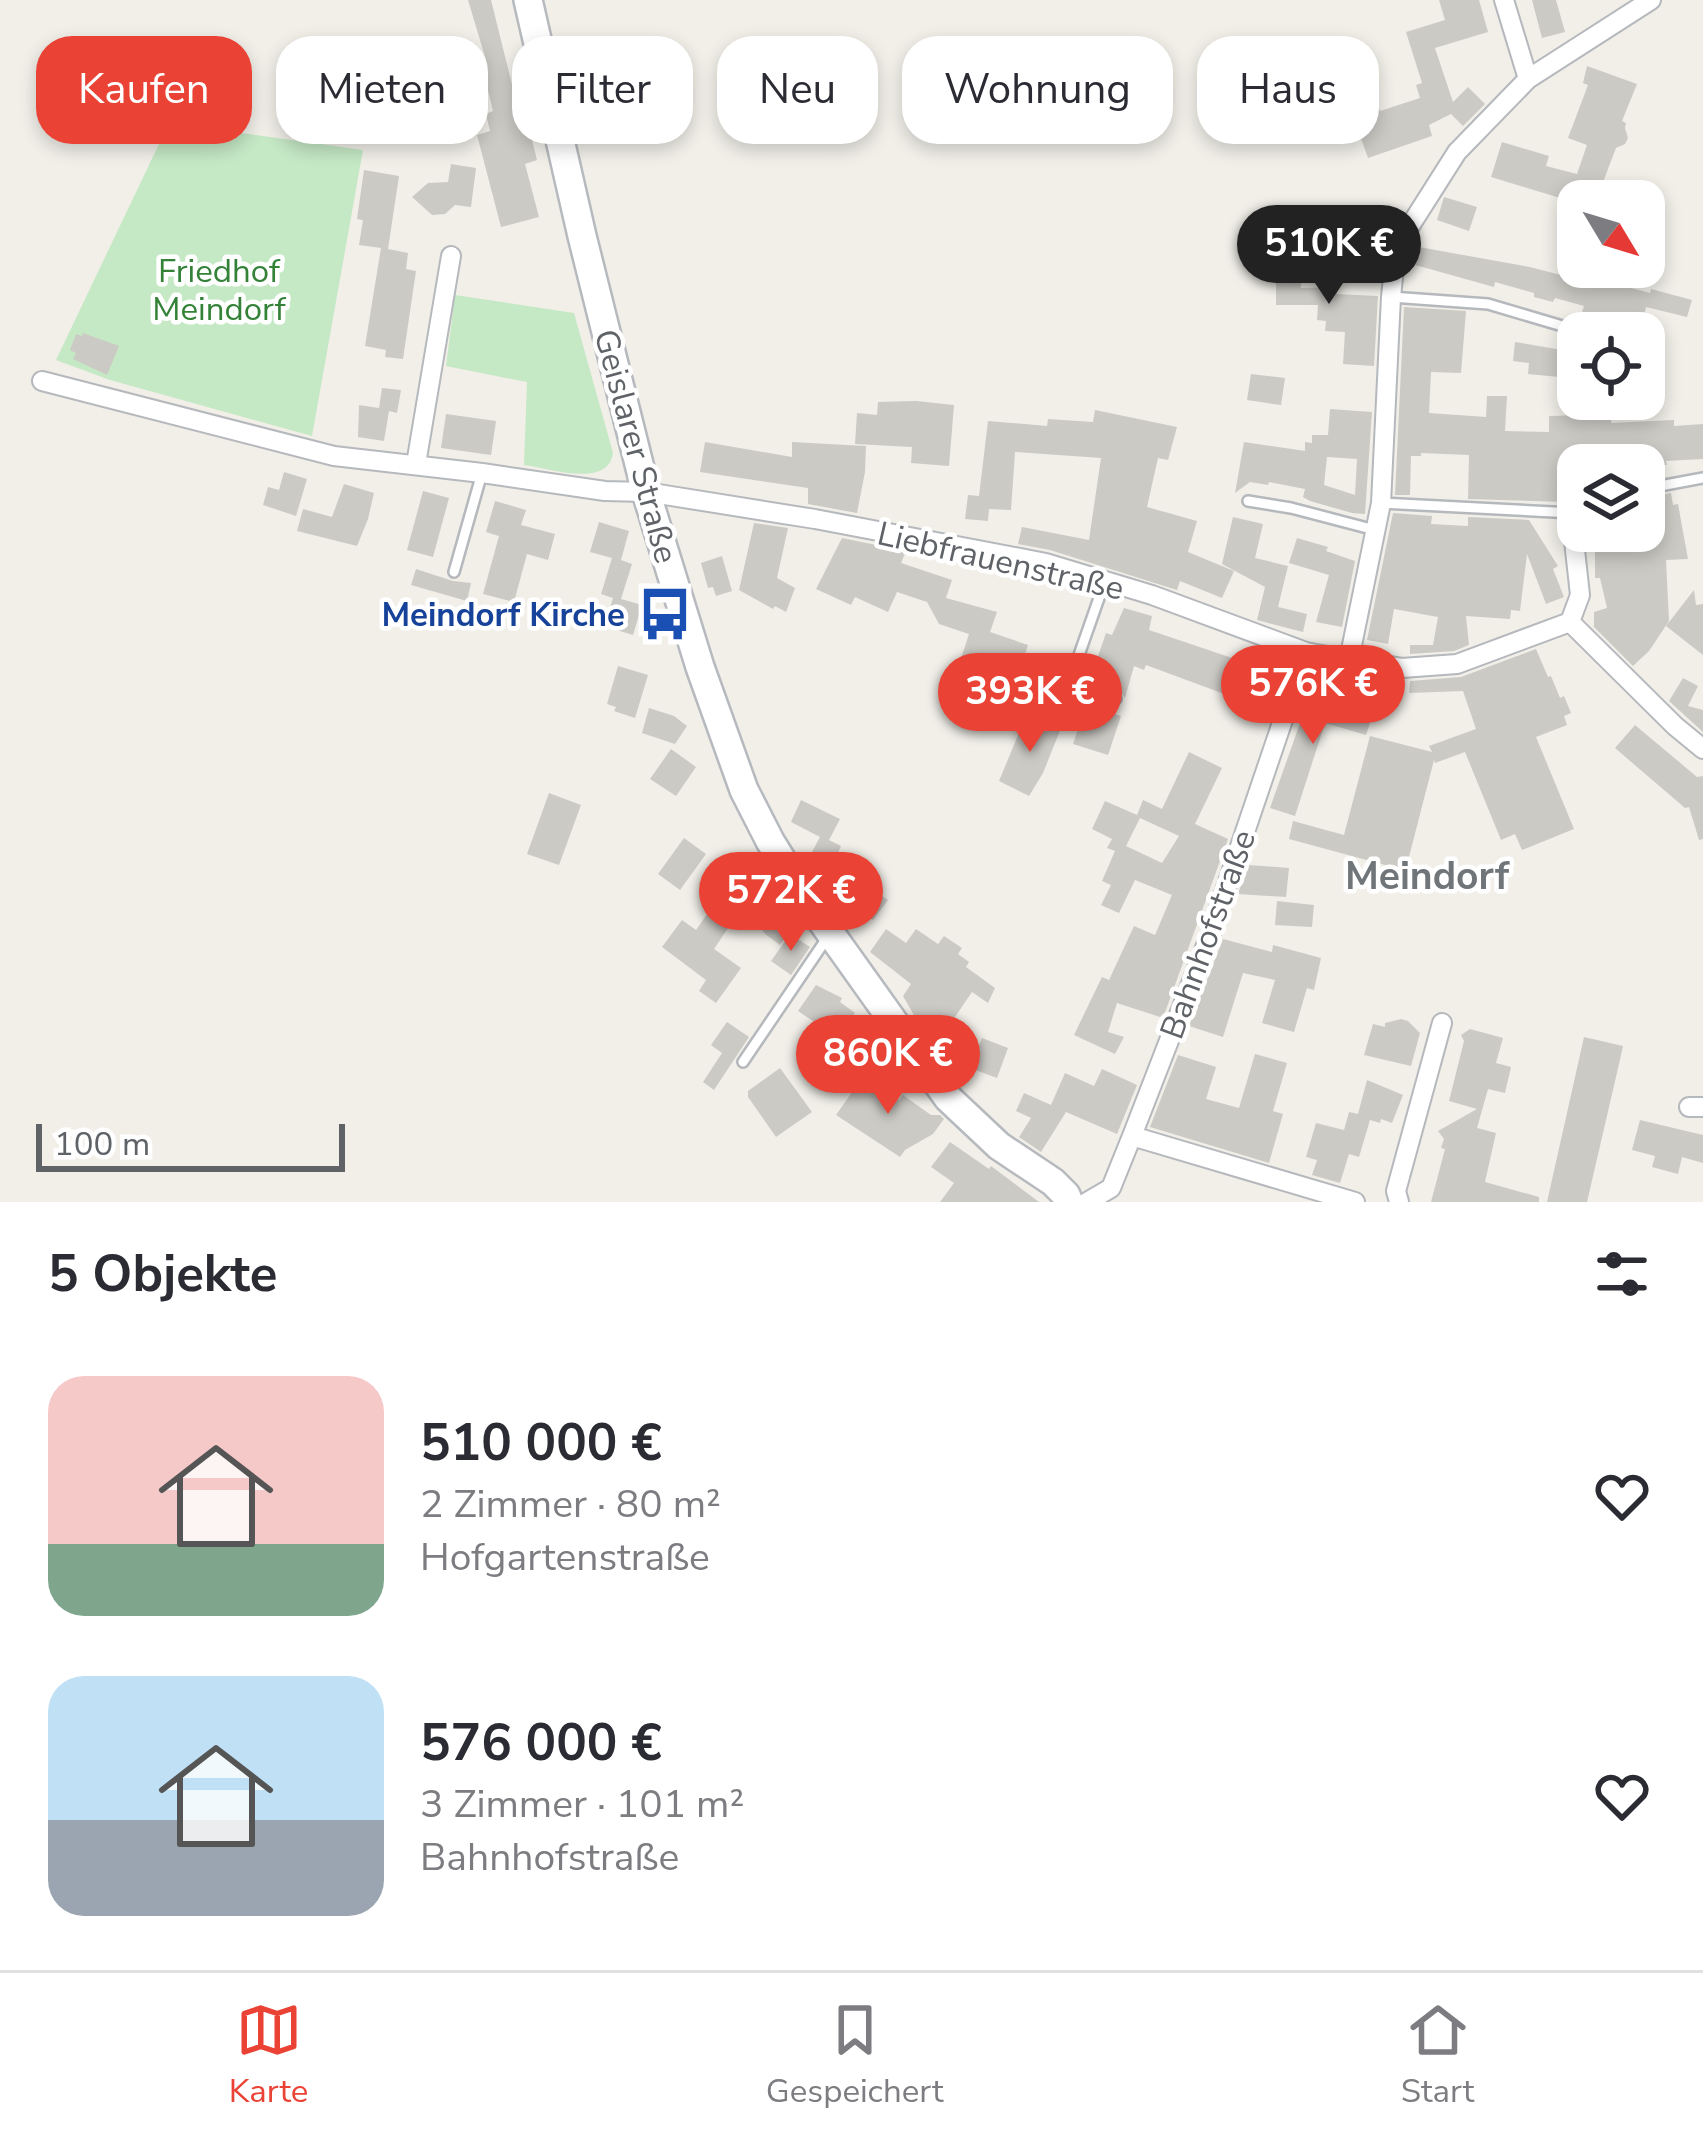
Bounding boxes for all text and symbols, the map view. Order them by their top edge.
chip: Kaufen [36,36,252,144]
chip: Mieten [276,36,488,144]
chip: Filter [512,36,693,144]
chip: Neu [717,36,878,144]
chip: Wohnung [902,36,1173,144]
chip: Haus [1197,36,1379,144]
north arrow [1557,180,1665,288]
map controls [1557,180,1665,552]
pin: 510K € [1231,205,1427,307]
text: 510K € [1264,217,1394,270]
park label: Friedhof Meindorf [152,249,287,332]
button: locate [1557,312,1665,420]
street label: Geislarer Straße [583,324,688,568]
button: layers [1557,444,1665,552]
street label: Liebfrauenstraße [873,511,1128,612]
bus stop icon: Meindorf Kirche [636,585,694,643]
place label: Meindorf Kirche [381,593,625,638]
pin: 576K € [1215,645,1411,747]
pin: 393K € [932,653,1128,755]
text: 576K € [1248,657,1378,710]
text: 393K € [965,665,1095,718]
street label: Bahnhofstraße [1150,824,1267,1045]
district label: Meindorf [1345,850,1510,903]
pin: 572K € [693,852,889,954]
text: 572K € [726,864,856,917]
pin: 860K € [790,1015,986,1117]
text: 860K € [823,1027,953,1080]
scale bar [36,1118,345,1171]
text: 100 m [54,1122,150,1167]
text: 5 Objekte [48,1239,277,1309]
icon: filters [1589,1241,1655,1307]
text: 510 000 € [420,1408,662,1478]
icon: home [144,1424,288,1568]
icon: heart [1589,1463,1655,1529]
text: 2 Zimmer · 80 m² [420,1478,721,1531]
text: Hofgartenstraße [420,1531,710,1584]
text: 576 000 € [420,1708,662,1778]
icon: home [144,1724,288,1868]
icon: heart [1589,1763,1655,1829]
text: 3 Zimmer · 101 m² [420,1778,744,1831]
text: Bahnhofstraße [420,1831,679,1884]
tab: Karte [229,1997,308,2114]
tab: Gespeichert [766,1997,943,2114]
tab: Start [1401,1997,1474,2114]

